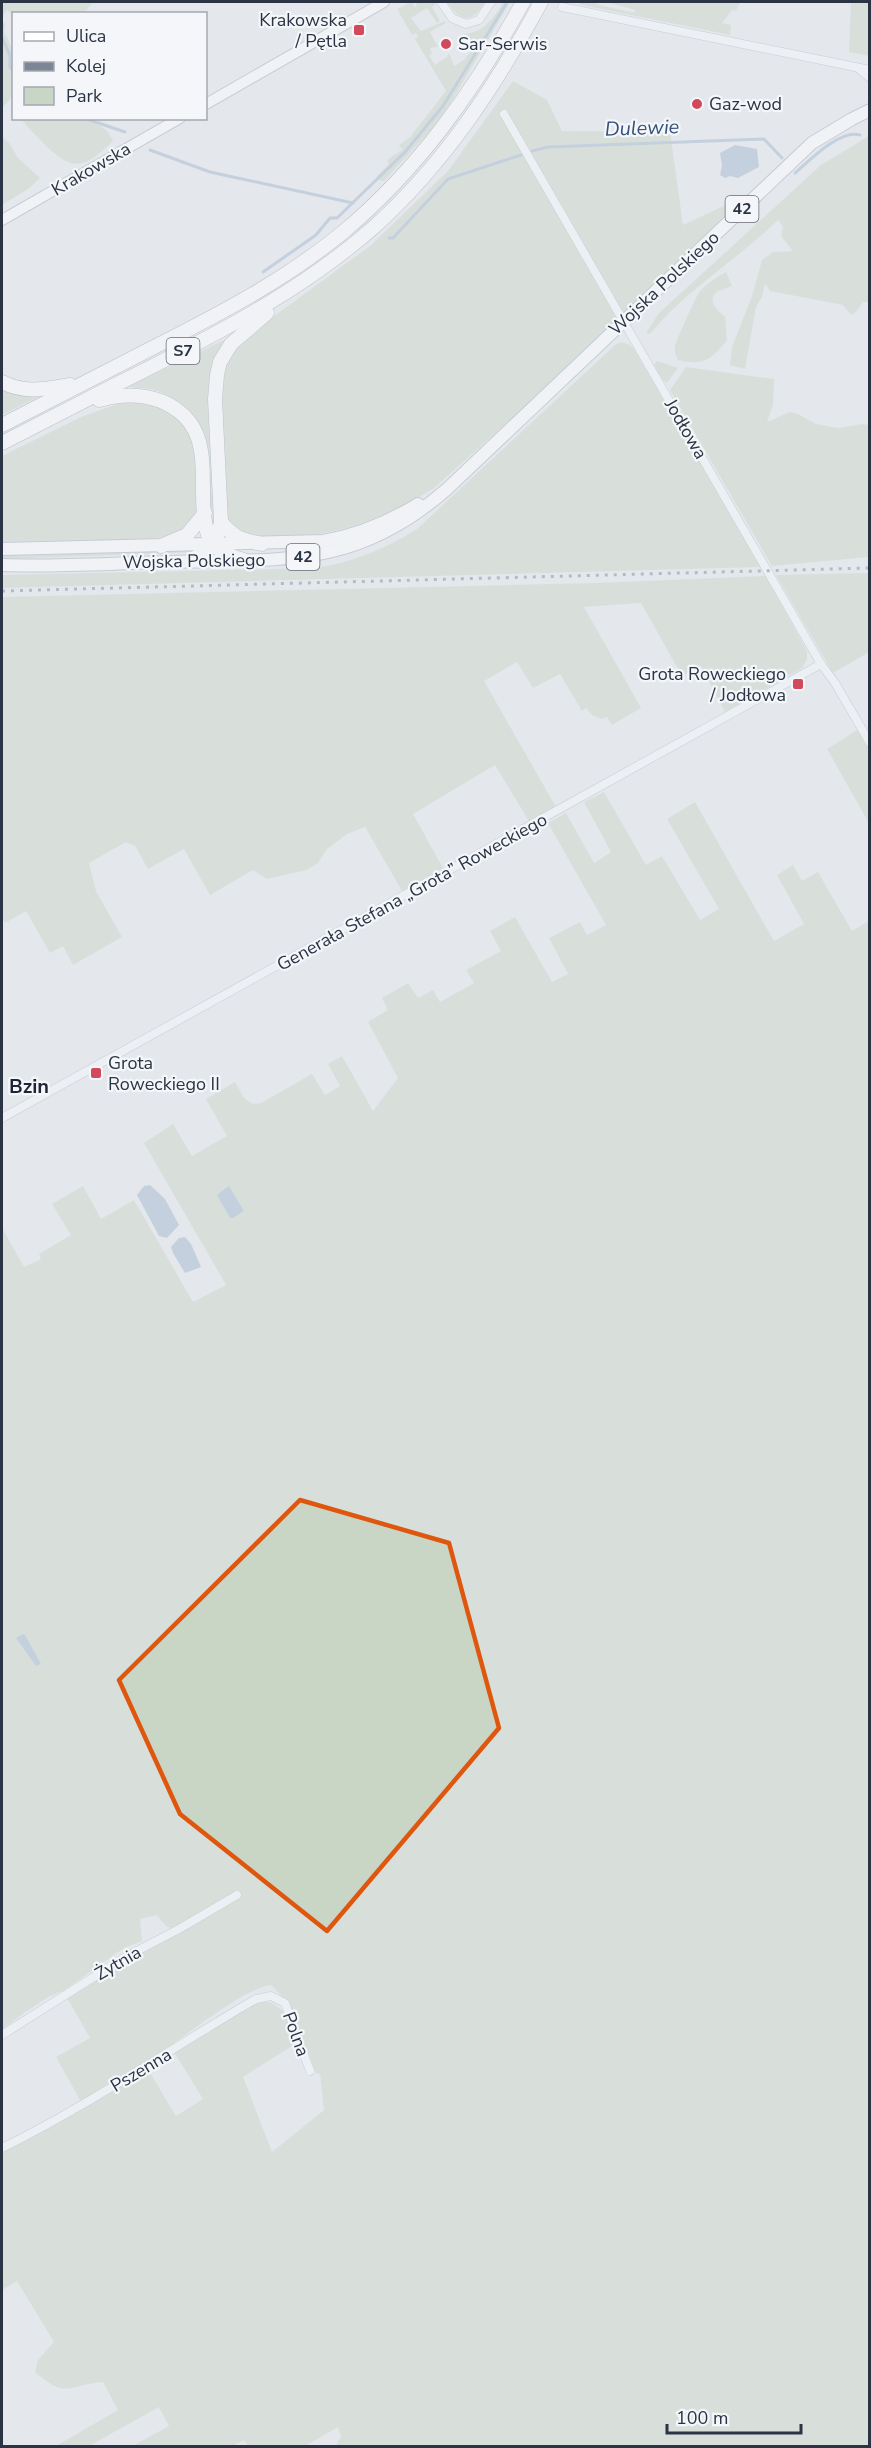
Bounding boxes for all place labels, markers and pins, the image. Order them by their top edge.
place label: Krakowska / Pętla [259,8,347,53]
marker: Krakowska / Pętla [352,23,366,37]
place label: Sar-Serwis [458,32,548,56]
marker: Sar-Serwis [439,37,453,51]
place label: Gaz-wod [709,92,782,116]
marker: Gaz-wod [690,97,704,111]
place label: Grota Roweckiego / Jodłowa [638,662,786,707]
marker: Grota Roweckiego / Jodłowa [791,677,805,691]
place label: Grota Roweckiego II [108,1051,220,1096]
marker: Grota Roweckiego II [89,1066,103,1080]

